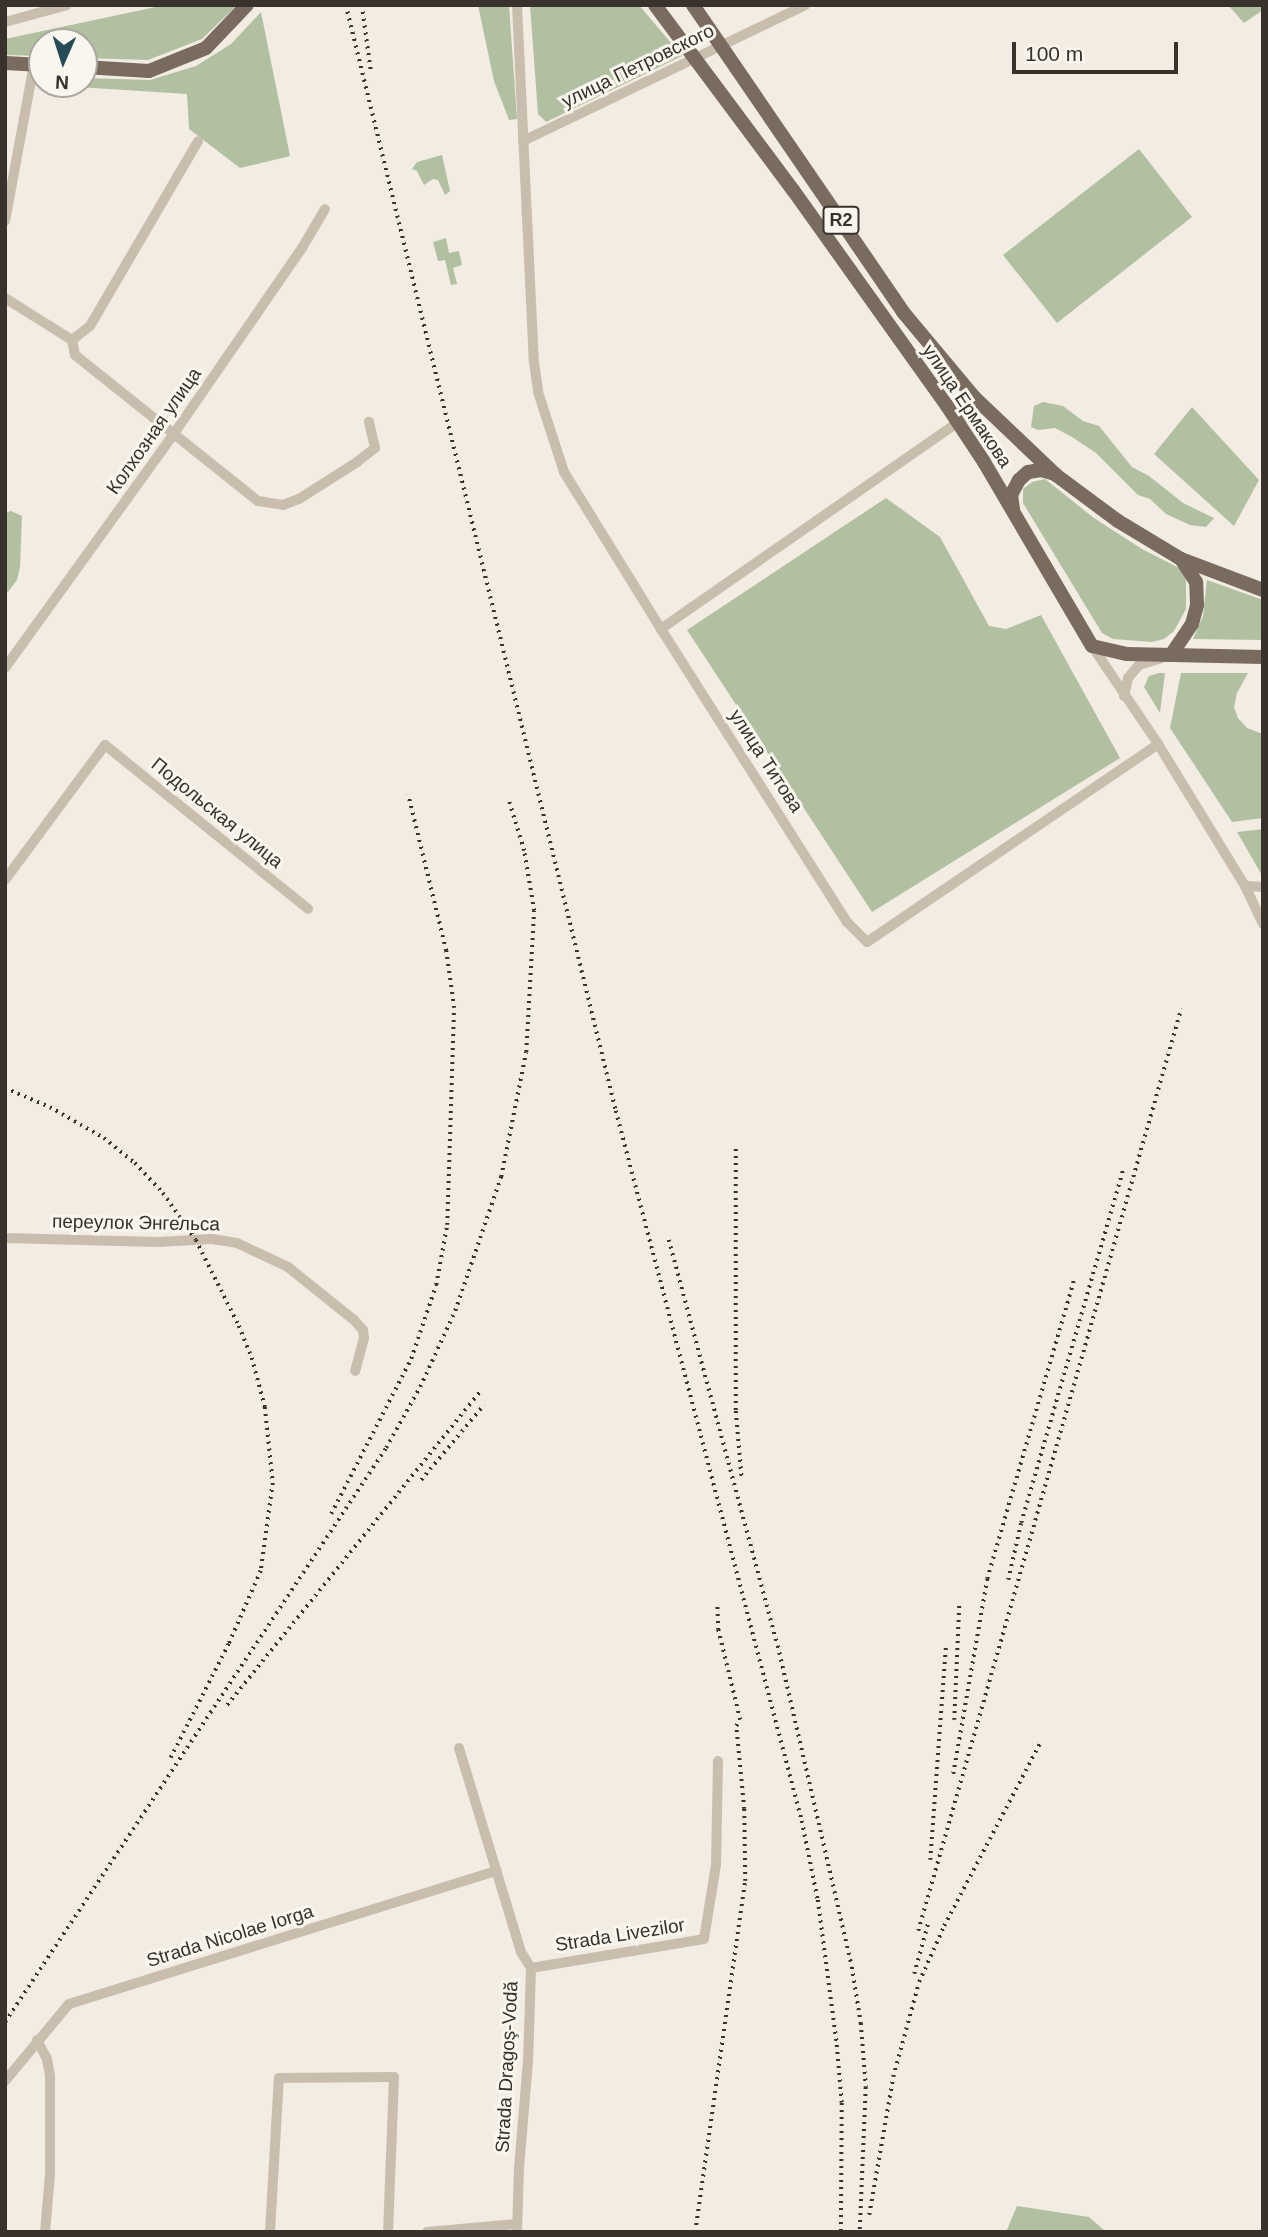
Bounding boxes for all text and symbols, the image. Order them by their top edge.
street label: улица Петровского [558,19,718,113]
north arrow [28,28,98,98]
scale bar [1016,28,1182,72]
text: 100 m [1025,42,1083,65]
text: N [55,72,69,93]
road number: R2 [822,205,860,234]
street label: улица Ермакова [917,340,1017,472]
street label: Колхозная улица [102,363,206,499]
street label: улица Титова [724,705,808,817]
street label: Подольская улица [147,753,287,873]
street label: переулок Энгельса [52,1210,220,1236]
street label: Strada Nicolae Iorga [144,1900,316,1972]
street label: Strada Livezilor [554,1913,686,1957]
street label: Strada Dragoş-Vodă [491,1980,523,2154]

